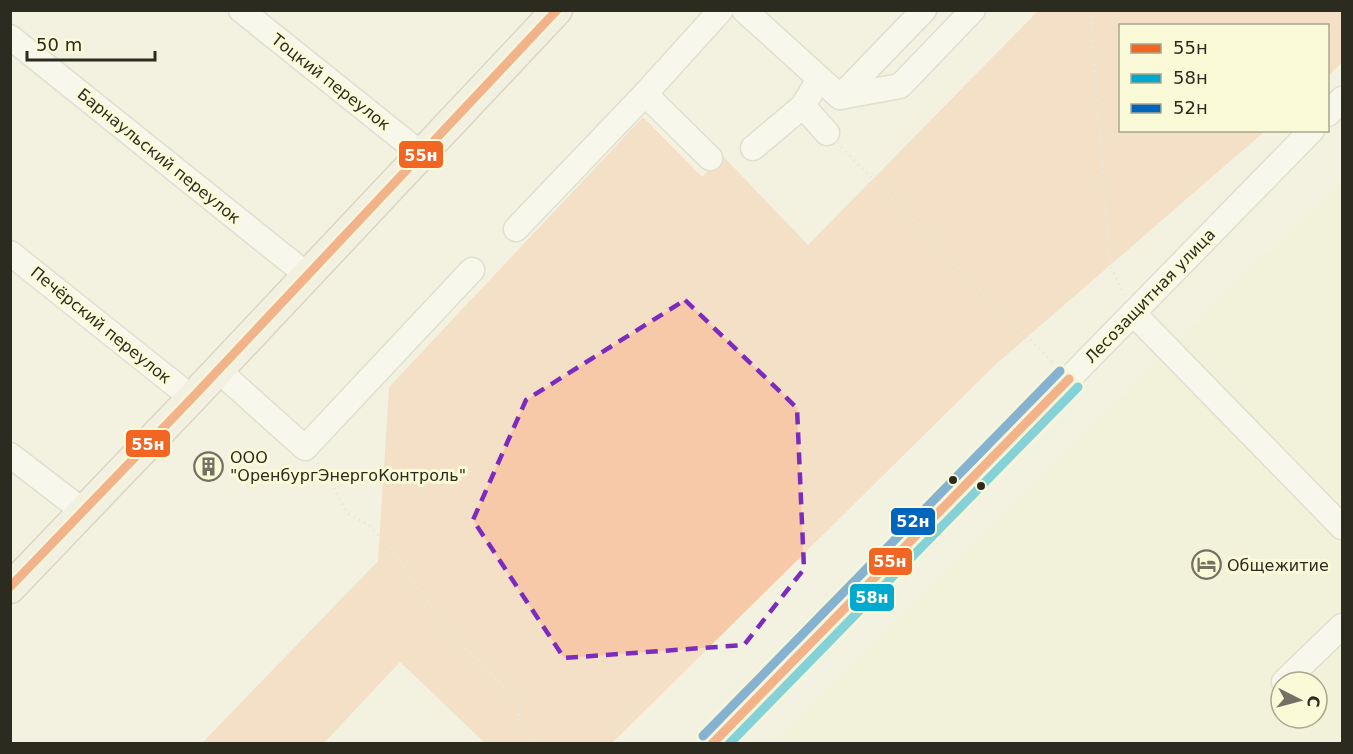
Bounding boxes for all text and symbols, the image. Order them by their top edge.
scale bar [27,24,154,62]
legend [1119,24,1329,132]
street label: Тоцкий переулок [267,29,394,134]
text: 50 m [36,34,82,55]
text: 55н [1173,37,1208,58]
text: 58н [1173,67,1208,88]
street label: Барнаульский переулок [74,84,245,228]
text: 52н [1173,97,1208,118]
line badge: 55н [398,140,444,169]
text: 55н [404,146,438,165]
street label: Лесозащитная улица [1081,225,1219,367]
street label: Печёрский переулок [27,263,175,388]
line badge: 55н [125,429,171,458]
text: 55н [131,435,165,454]
place label: ООО "ОренбургЭнергоКонтроль" [230,448,466,485]
building icon: ООО "ОренбургЭнергоКонтроль" [193,450,225,482]
unlabelled marker [947,474,959,486]
unlabelled marker [975,480,987,492]
line badge: 52н [890,507,936,536]
text: 52н [896,512,930,531]
line badge: 55н [868,547,913,576]
hotel icon: Общежитие [1190,549,1222,581]
text: 55н [873,552,907,571]
place label: Общежитие [1227,556,1329,575]
line badge: 58н [849,583,895,612]
text: 58н [855,588,889,607]
north arrow [1269,670,1329,730]
text: С [1303,695,1323,708]

